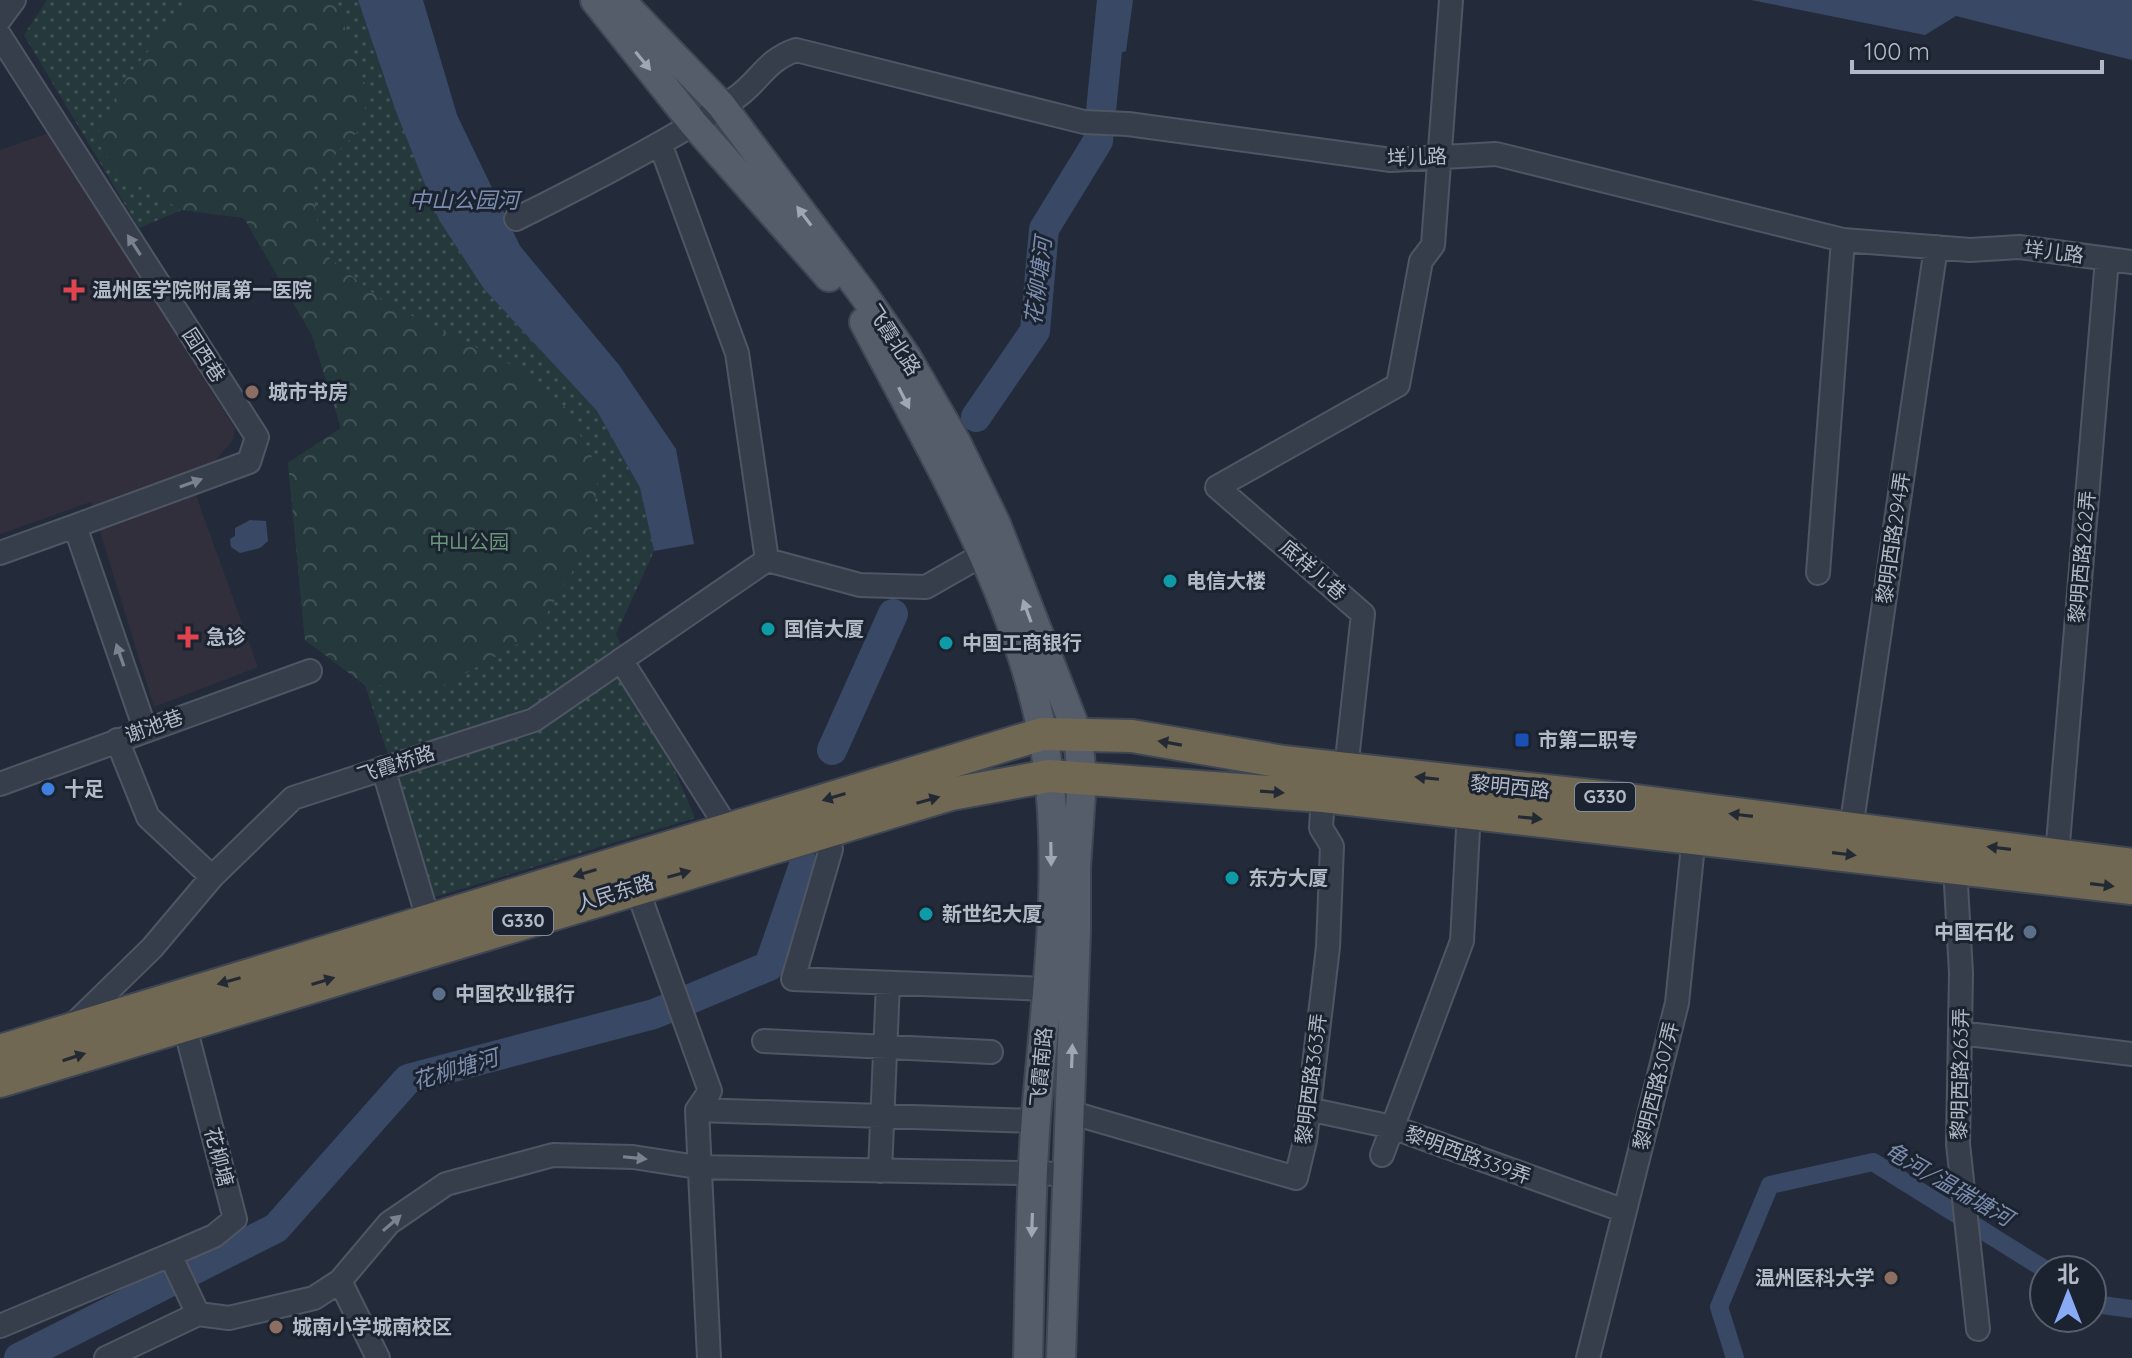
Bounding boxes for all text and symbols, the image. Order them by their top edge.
scale bar [1852,24,2102,74]
text: 100 m [1864,36,1930,66]
one-way arrow [635,51,651,71]
street label: 垟儿路 [1387,143,1447,170]
water label: 中山公园河 [409,186,523,214]
one-way arrow [797,206,813,226]
water label: 花柳塘河 [1019,232,1058,326]
one-way arrow [127,234,141,256]
street label: 垟儿路 [2023,235,2085,268]
place label: 温州医学院附属第一医院 [92,277,312,302]
marker: 温州医学院附属第一医院 [63,279,85,301]
street label: 飞霞北路 [862,299,927,380]
street label: 园西巷 [178,323,231,387]
place label: 城市书房 [268,379,348,404]
marker: 城市书房 [243,383,261,401]
one-way arrow [897,386,910,409]
street label: 黎明西路294弄 [1871,470,1914,605]
one-way arrow [180,477,204,489]
street label: 黎明西路262弄 [2063,490,2100,624]
park label: 中山公园 [429,529,509,554]
street label: 底样儿巷 [1275,534,1352,605]
place label: 电信大楼 [1186,568,1266,593]
marker: 电信大楼 [1161,572,1179,590]
one-way arrow [1020,599,1033,623]
place label: 国信大厦 [784,616,864,641]
marker: 国信大厦 [759,620,777,638]
place label: 急诊 [206,624,246,649]
marker: 急诊 [177,626,199,648]
place label: 中国工商银行 [962,630,1082,655]
marker: 中国工商银行 [937,634,955,652]
one-way arrow [113,643,125,667]
street label: 谢池巷 [121,704,186,748]
place label: 市第二职专 [1538,727,1638,752]
marker: 市第二职专 [1513,731,1531,749]
one-way arrow [1157,736,1182,748]
street label: 飞霞桥路 [354,739,438,788]
street label: 黎明西路 [1469,770,1551,803]
one-way arrow [1414,771,1439,784]
place label: 十足 [64,776,104,801]
marker: 十足 [39,780,57,798]
road number: G330 [1575,783,1635,811]
one-way arrow [1260,786,1285,799]
one-way arrow [821,791,845,804]
one-way arrow [917,793,941,806]
one-way arrow [1728,808,1753,821]
one-way arrow [1518,811,1543,824]
one-way arrow [1986,841,2011,854]
one-way arrow [1045,842,1057,867]
one-way arrow [1832,848,1857,861]
place label: 东方大厦 [1248,865,1328,890]
one-way arrow [573,867,597,880]
one-way arrow [667,867,691,880]
street label: 人民东路 [573,869,657,916]
marker: 东方大厦 [1223,869,1241,887]
one-way arrow [2090,878,2115,891]
place label: 新世纪大厦 [942,901,1042,926]
marker: 新世纪大厦 [917,905,935,923]
road number: G330 [493,907,553,935]
place label: 中国石化 [1934,919,2014,944]
marker: 中国石化 [2021,923,2039,941]
one-way arrow [311,974,335,987]
one-way arrow [217,975,241,988]
place label: 中国农业银行 [455,981,575,1006]
marker: 中国农业银行 [430,985,448,1003]
street label: 黎明西路263弄 [1946,1008,1973,1140]
street label: 黎明西路363弄 [1290,1012,1331,1146]
street label: 黎明西路307弄 [1627,1019,1684,1153]
street label: 飞霞南路 [1025,1026,1056,1108]
water label: 花柳塘河 [409,1042,505,1095]
one-way arrow [1065,1043,1078,1068]
one-way arrow [63,1051,87,1063]
street label: 黎明西路339弄 [1402,1120,1535,1189]
street label: 花柳塘 [200,1125,239,1189]
water label: 龟河/温瑞塘河 [1880,1136,2022,1234]
one-way arrow [623,1151,648,1164]
one-way arrow [1026,1213,1039,1238]
one-way arrow [382,1215,402,1232]
north arrow [2028,1254,2108,1334]
text: 北 [2057,1260,2079,1288]
place label: 温州医科大学 [1755,1265,1875,1290]
marker: 温州医科大学 [1882,1269,1900,1287]
place label: 城南小学城南校区 [292,1314,452,1339]
marker: 城南小学城南校区 [267,1318,285,1336]

